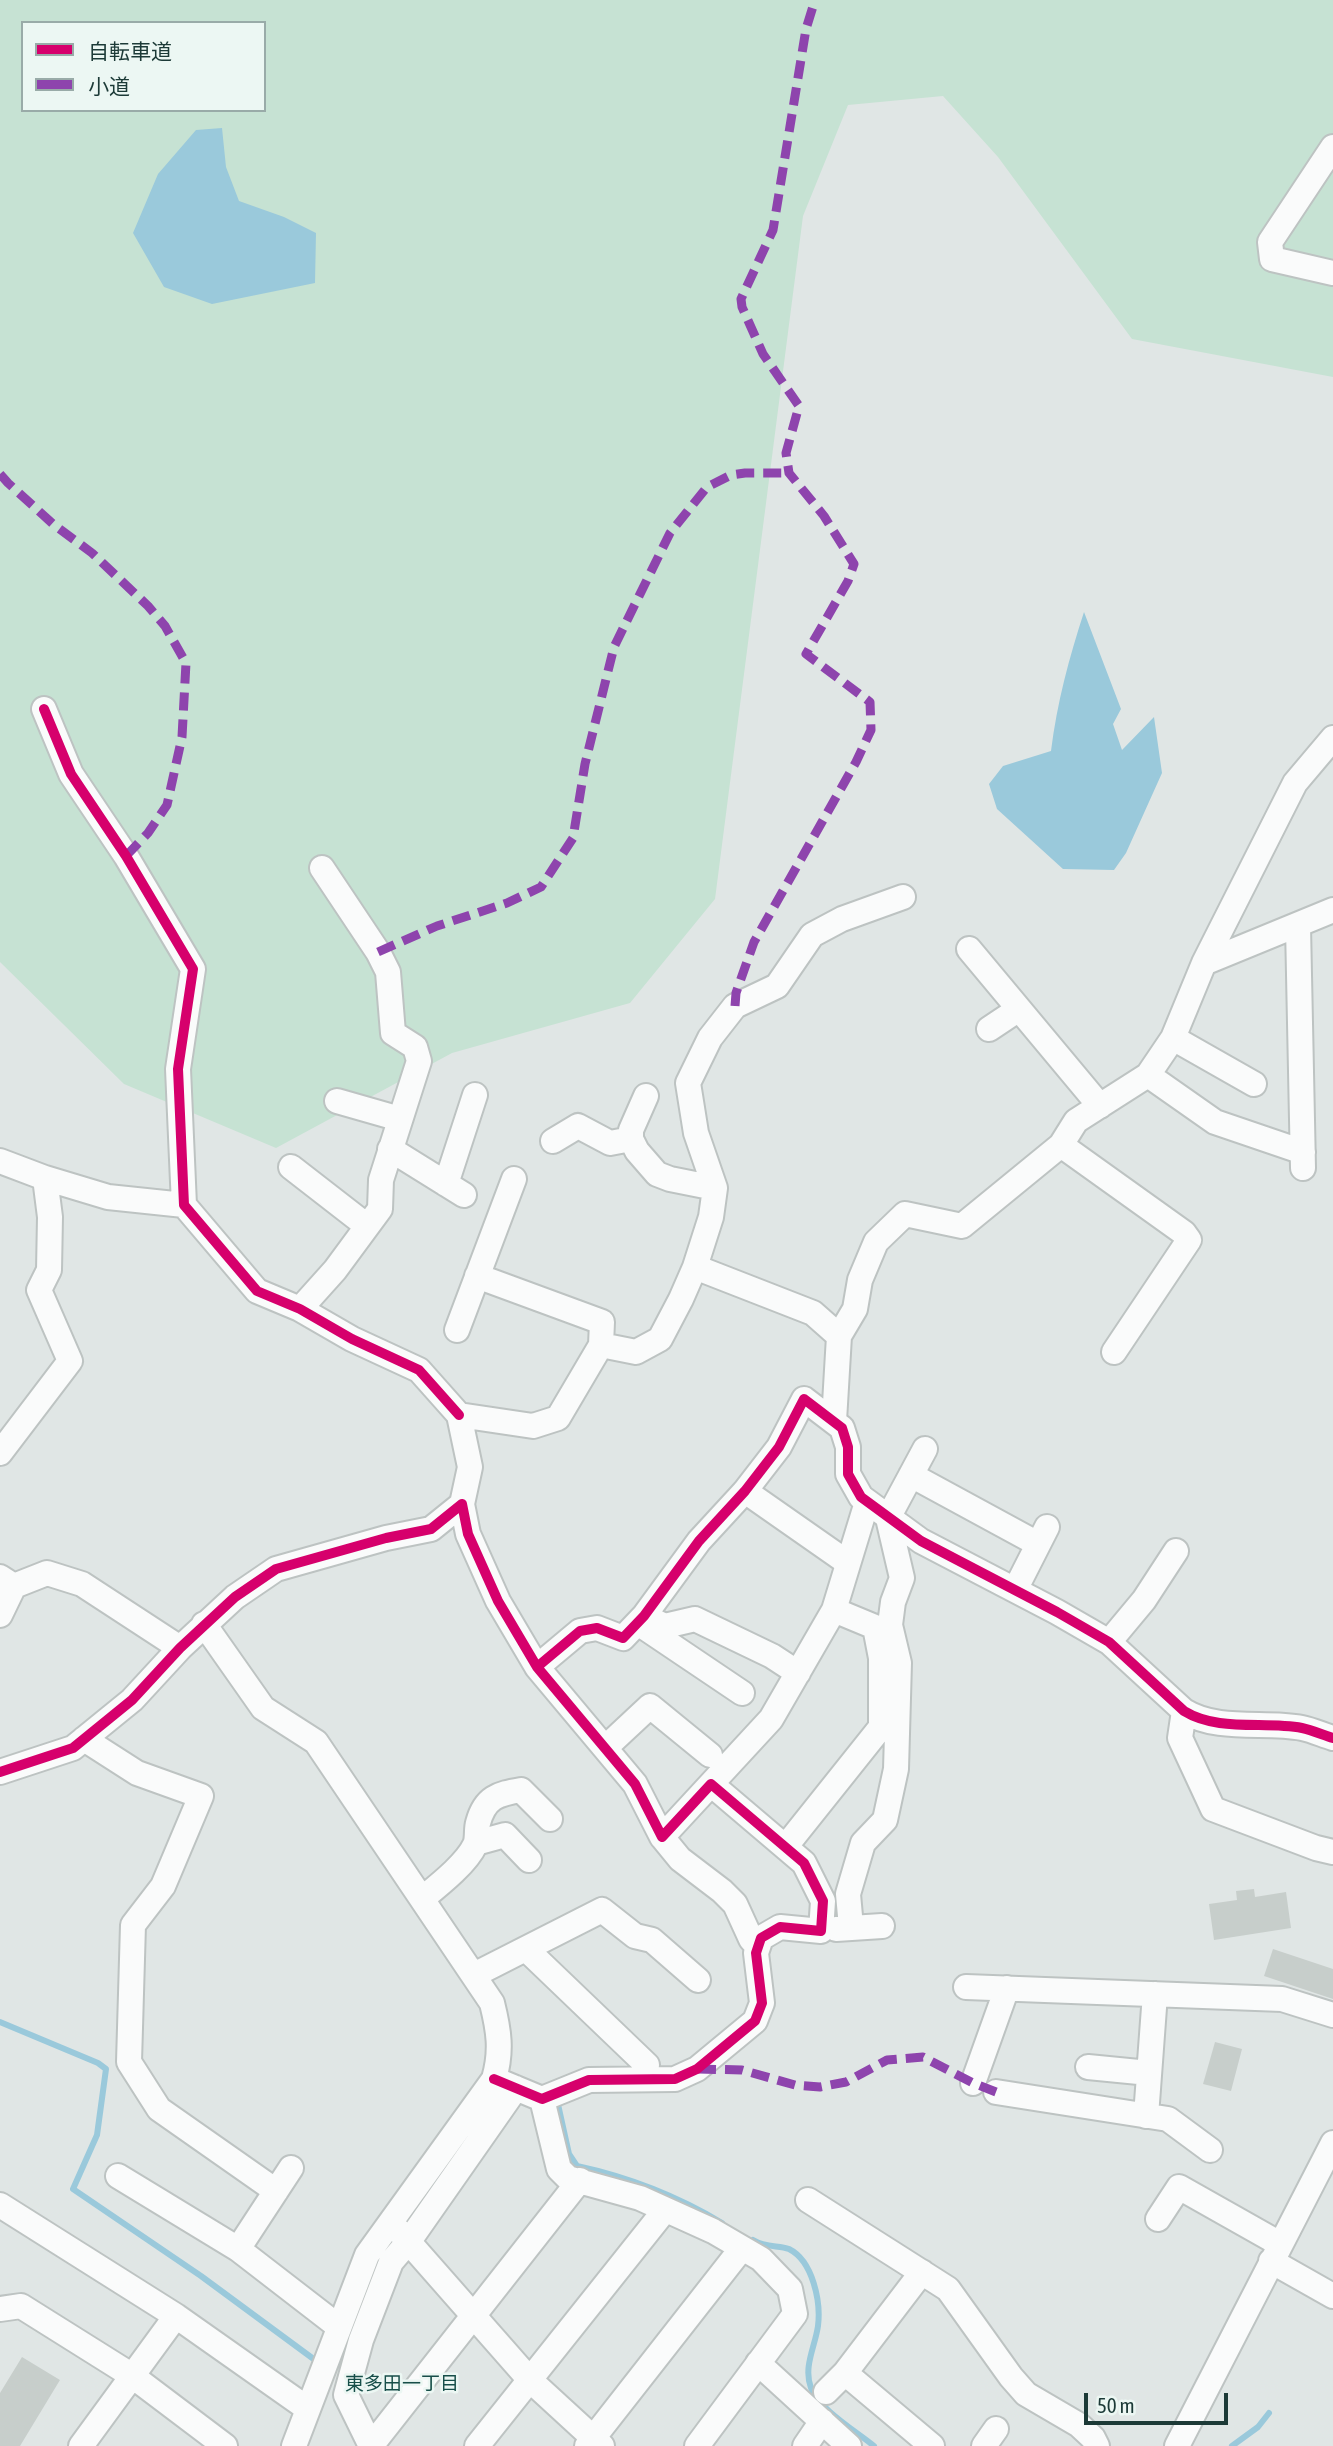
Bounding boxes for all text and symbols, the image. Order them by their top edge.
legend [21,21,266,112]
text: 自転車道 [88,39,172,63]
text: 小道 [88,74,130,98]
district label: 東多田一丁目 [345,2373,459,2395]
scale bar [1088,2380,1232,2424]
text: 50 m [1097,2393,1135,2417]

